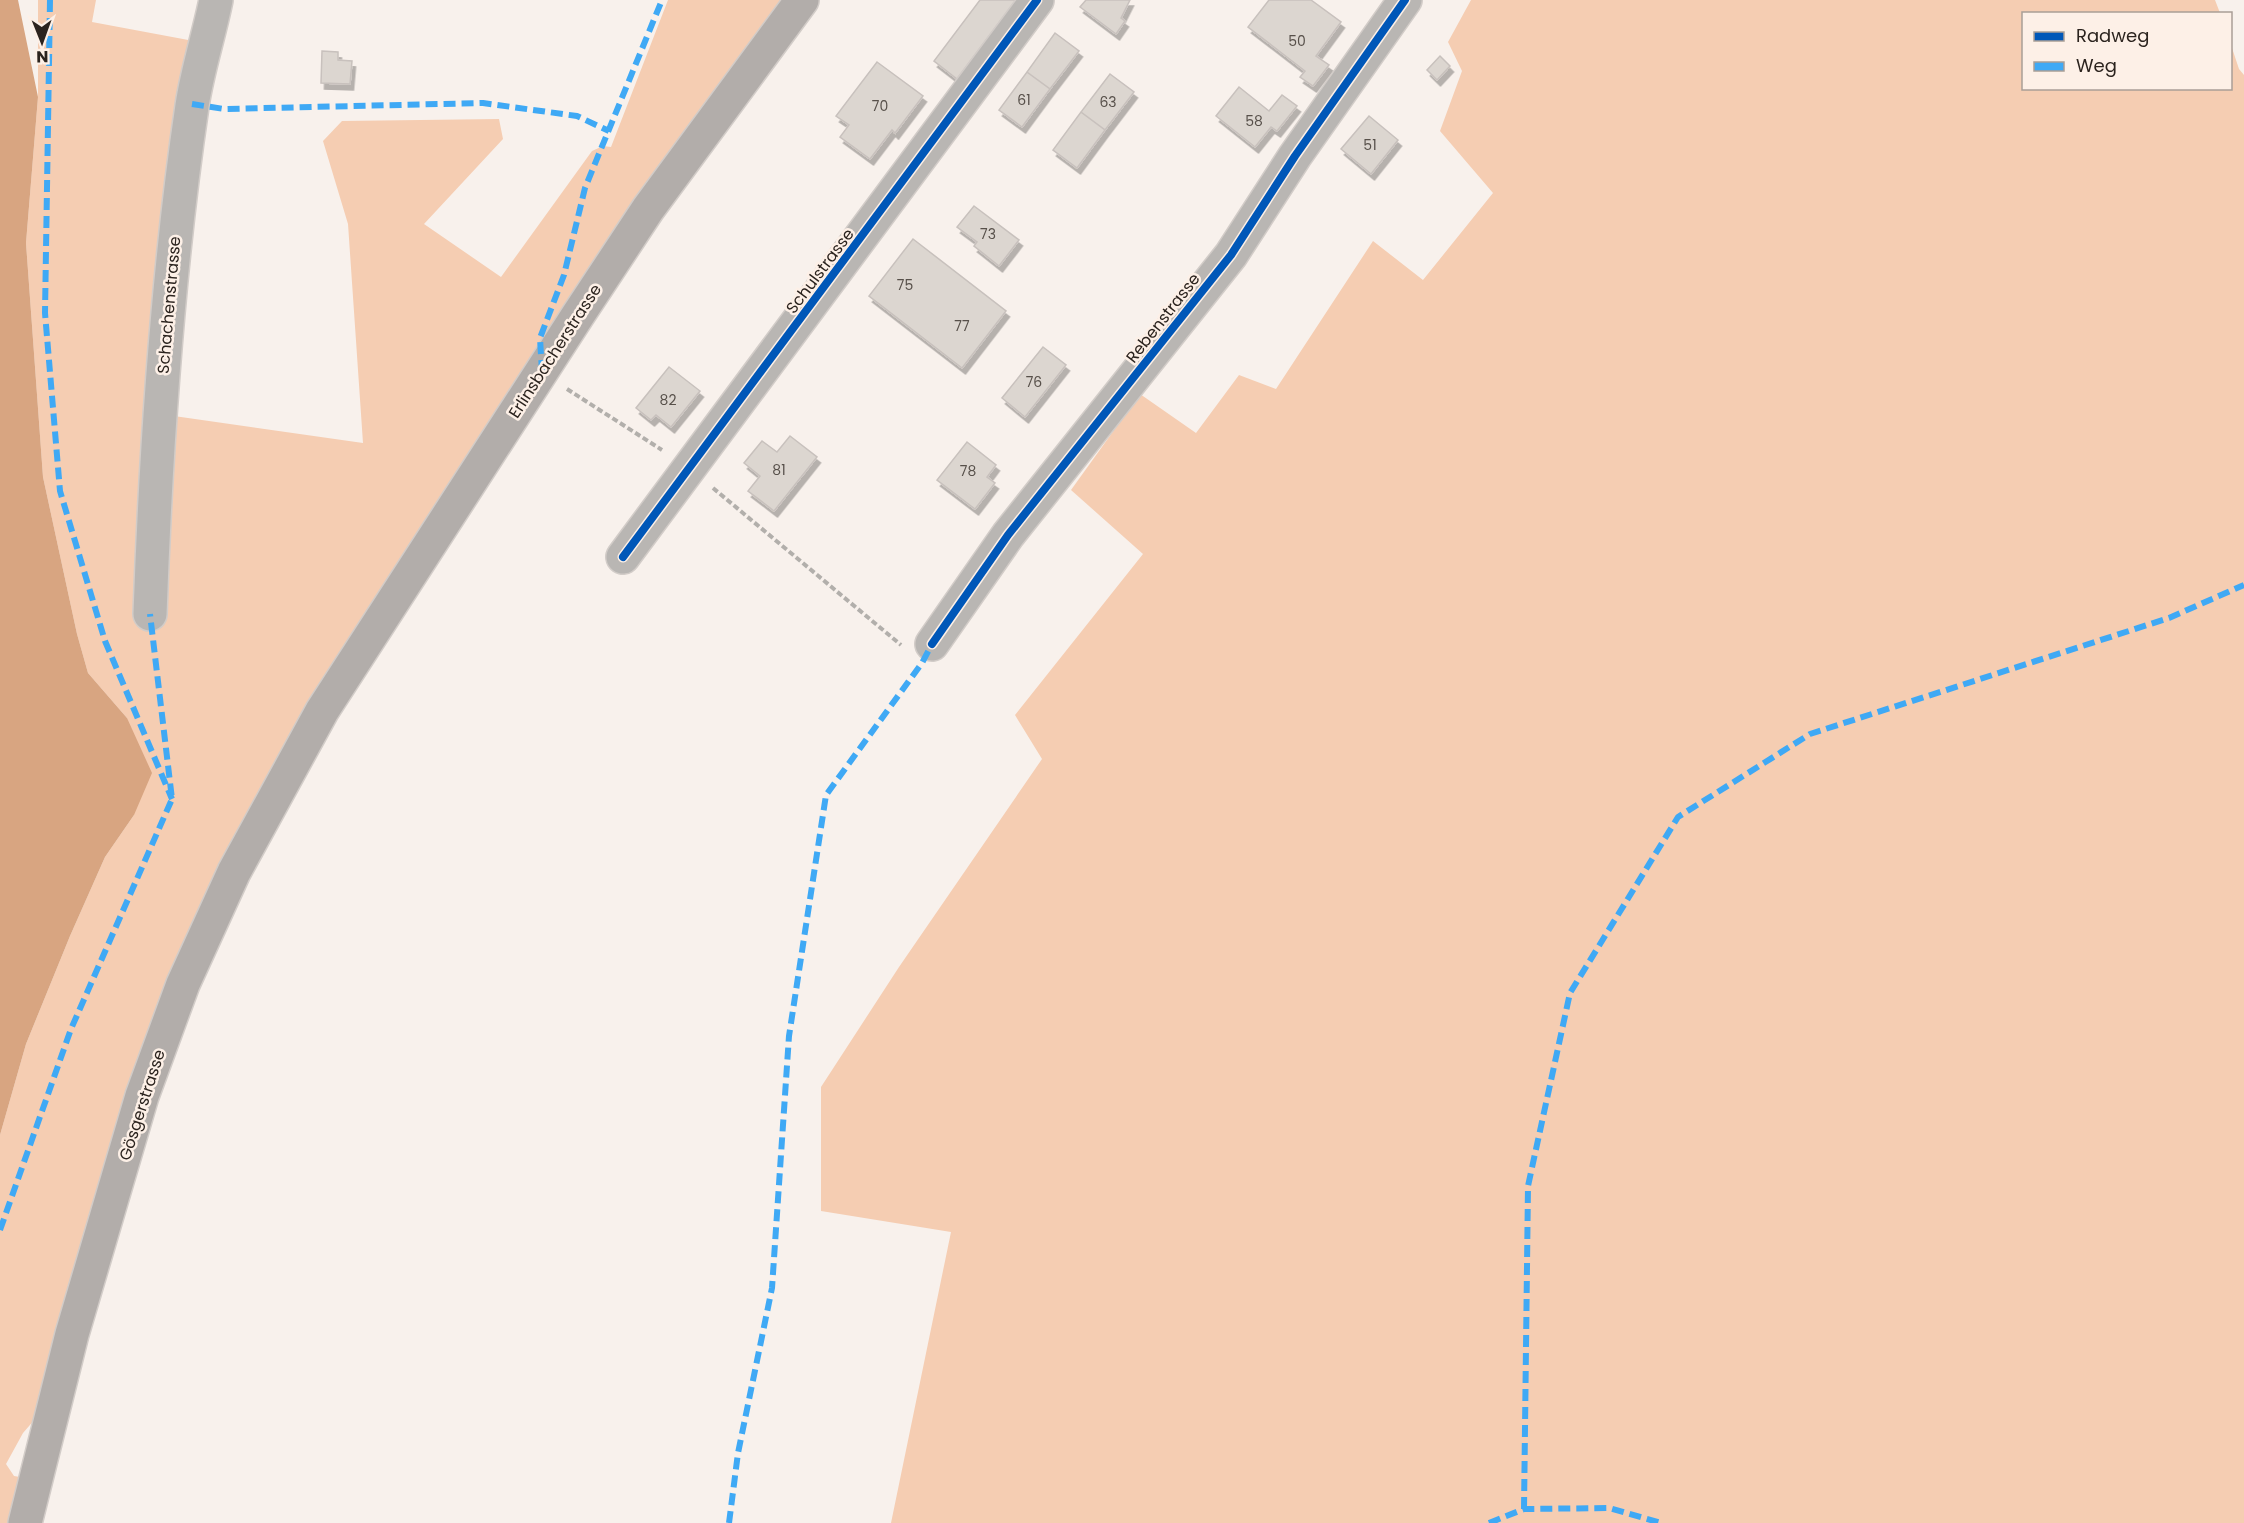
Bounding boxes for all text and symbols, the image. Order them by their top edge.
north arrow [12,12,72,72]
legend [2022,12,2232,90]
text: Radweg [2076,23,2149,48]
house number: 50 [1288,31,1306,51]
text: N [36,45,48,68]
text: Weg [2076,53,2117,78]
house number: 61 [1017,90,1031,110]
house number: 63 [1099,92,1117,112]
house number: 70 [872,96,888,116]
house number: 58 [1245,111,1263,131]
house number: 51 [1363,135,1377,155]
street label: Schulstrasse [780,224,860,318]
house number: 73 [980,224,996,244]
street label: Schachenstrasse [152,235,186,375]
street label: Rebenstrasse [1121,268,1205,368]
house number: 75 [897,275,913,295]
street label: Erlinsbacherstrasse [503,279,607,423]
house number: 77 [954,316,970,336]
house number: 76 [1026,372,1042,392]
house number: 82 [660,390,676,410]
house number: 81 [772,460,786,480]
house number: 78 [960,461,976,481]
street label: Gösgerstrasse [113,1047,171,1163]

